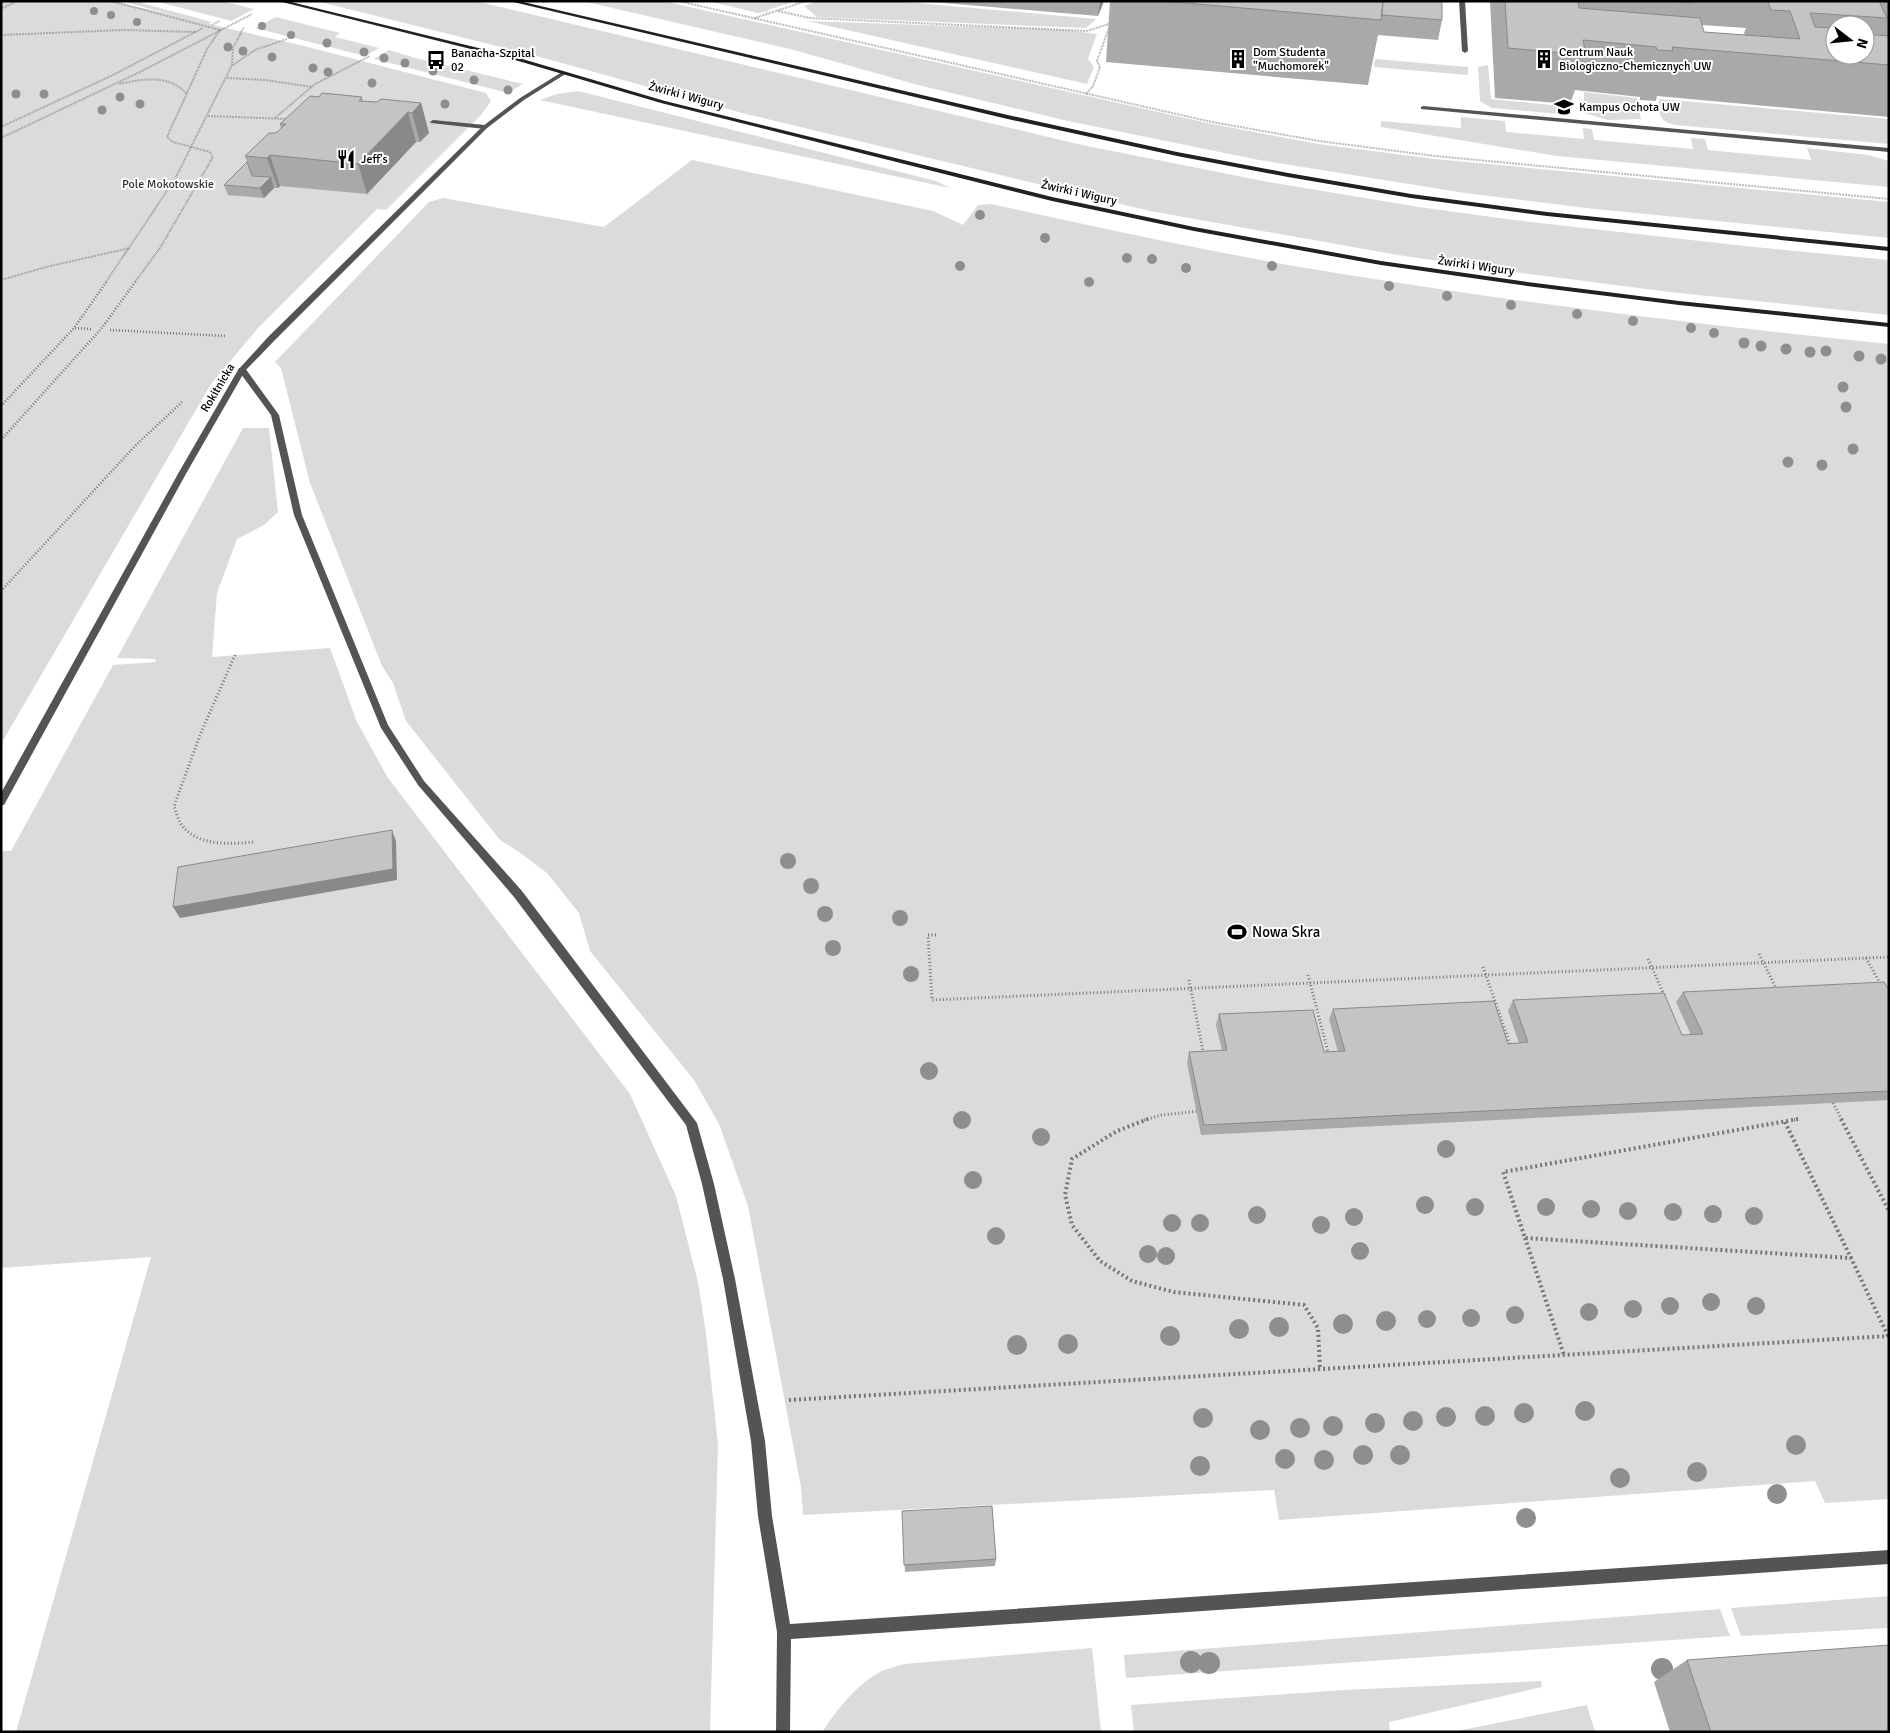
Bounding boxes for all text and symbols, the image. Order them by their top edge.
north arrow [1825,15,1875,65]
text: N [1853,36,1872,50]
place label: Dom Studenta "Muchomorek" [1253,45,1329,74]
place label: Centrum Nauk Biologiczno-Chemicznych UW [1559,45,1711,74]
place label: Banacha-Szpital 02 [451,46,535,75]
building icon: Dom Studenta "Muchomorek" [1227,48,1249,70]
building icon: Centrum Nauk Biologiczno-Chemicznych UW [1533,48,1555,70]
bus stop icon: Banacha-Szpital 02 [425,49,447,71]
street label: Żwirki i Wigury [647,79,726,113]
school or university icon: Kampus Ochota UW [1553,96,1575,118]
place label: Kampus Ochota UW [1579,100,1680,115]
restaurant icon: Jeff's [335,148,357,170]
place label: Jeff's [361,152,388,167]
park label: Pole Mokotowskie [122,177,214,192]
street label: Żwirki i Wigury [1040,177,1119,209]
street label: Żwirki i Wigury [1437,253,1516,279]
street label: Rokitnicka [198,361,238,415]
sports icon: Nowa Skra [1226,921,1248,943]
place label: Nowa Skra [1252,923,1320,941]

